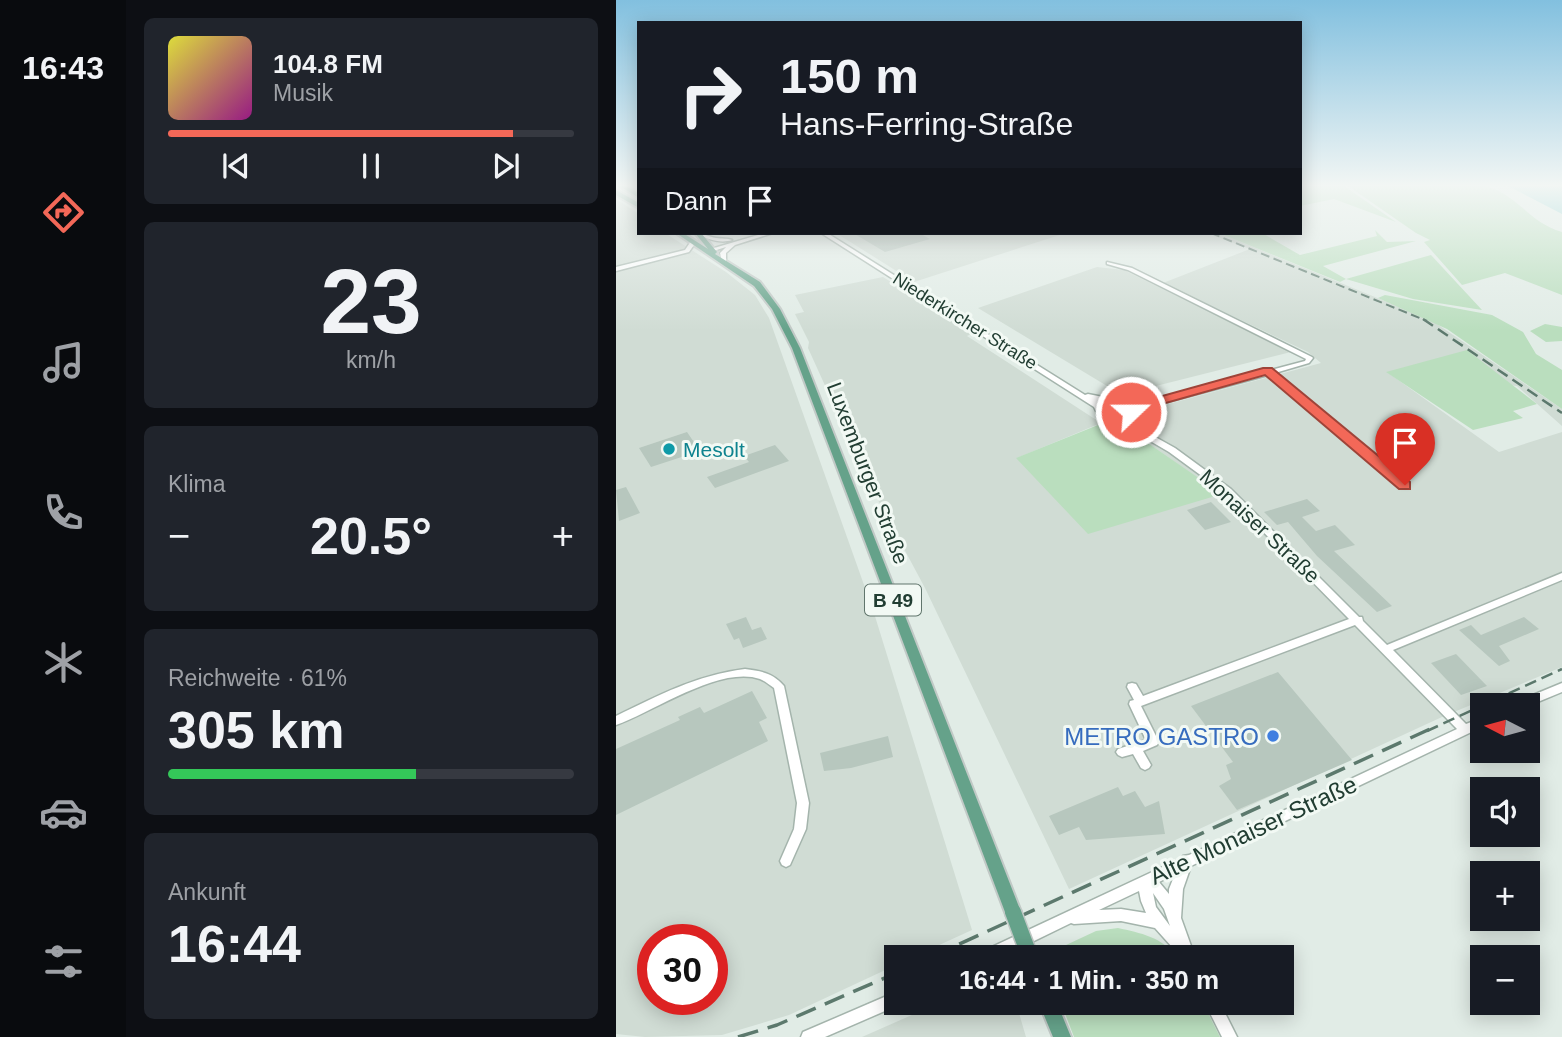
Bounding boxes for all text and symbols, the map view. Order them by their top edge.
text: 104.8 FM [273,49,383,79]
icon: right [665,49,756,140]
text: 150 m [780,49,919,103]
text: 16:43 [22,50,104,86]
text: Musik [273,80,333,106]
text: Hans-Ferring-Straße [780,106,1073,142]
icon: previous [217,147,255,185]
icon: pause [352,147,390,185]
icon: next [487,147,525,185]
icon: arrive [741,182,779,220]
text: Dann [665,186,727,216]
icon: directions [39,188,88,237]
text: 23 [320,251,422,352]
street label: Niederkircher Straße [889,269,1041,373]
icon: music [39,338,88,387]
text: km/h [346,347,396,373]
position arrow [1094,375,1168,449]
street label: Luxemburger Straße [823,379,913,567]
pin [1375,413,1435,485]
icon: arrive [1386,424,1424,462]
place label: Mesolt [683,438,745,461]
marker: Mesolt [661,441,677,457]
street label: Monaiser Straße [1195,465,1325,587]
text: Klima [168,471,226,497]
icon: phone [39,488,88,537]
text: 20.5° [310,507,432,565]
text: − [168,515,190,557]
text: + [552,515,574,557]
road number: B 49 [865,584,921,615]
icon: climate [39,638,88,687]
text: Reichweite · 61% [168,665,347,691]
north arrow [1470,693,1540,763]
map controls [1470,693,1540,1015]
text: 305 km [168,701,344,759]
place label: METRO GASTRO [1064,723,1259,750]
marker: METRO GASTRO [1265,728,1281,744]
street label: Alte Monaiser Straße [1145,770,1361,890]
button: sound [1470,777,1540,847]
icon: car [39,788,88,837]
button: + [1470,861,1540,931]
text: Ankunft [168,879,246,905]
text: 16:44 [168,915,301,973]
speed limit sign: 30 [637,924,728,1015]
icon: filters [39,937,88,986]
button: − [1470,945,1540,1015]
text: 16:44 · 1 Min. · 350 m [959,965,1219,995]

